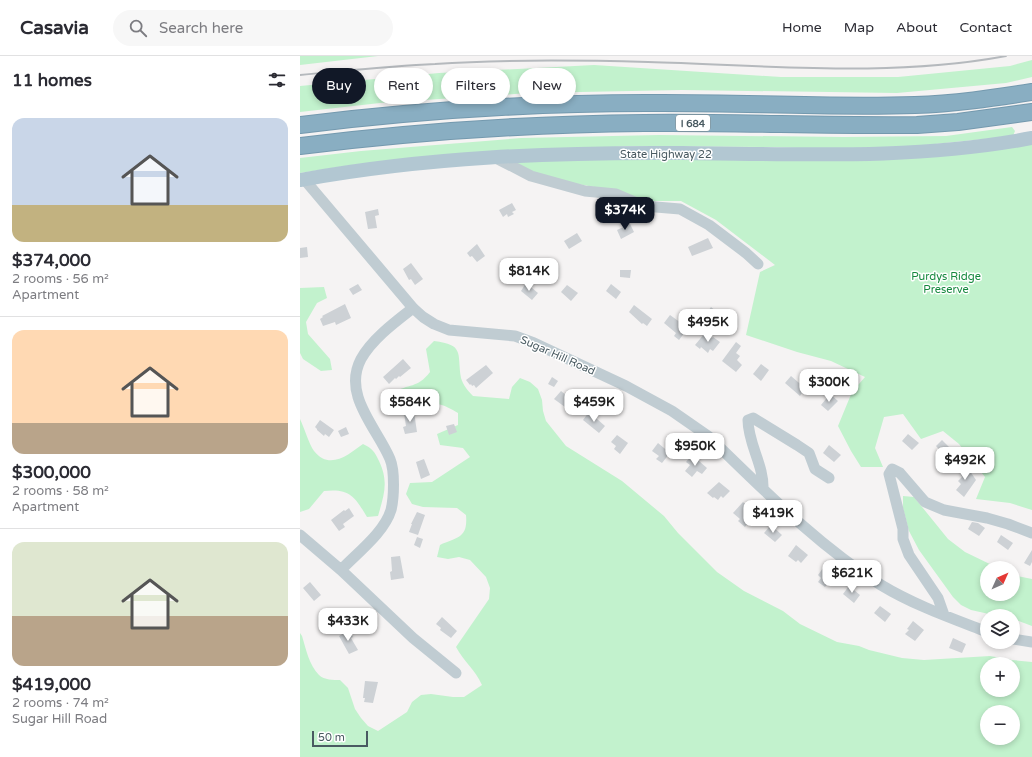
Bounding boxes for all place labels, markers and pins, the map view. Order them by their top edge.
pin: $374K [597,197,653,231]
pin: $814K [501,258,557,292]
pin: $495K [680,309,736,343]
pin: $300K [801,369,857,403]
pin: $584K [382,389,438,423]
pin: $459K [566,389,622,423]
pin: $950K [667,433,723,467]
pin: $492K [937,447,993,481]
pin: $419K [745,500,801,534]
pin: $621K [824,560,880,594]
pin: $433K [320,608,376,642]

